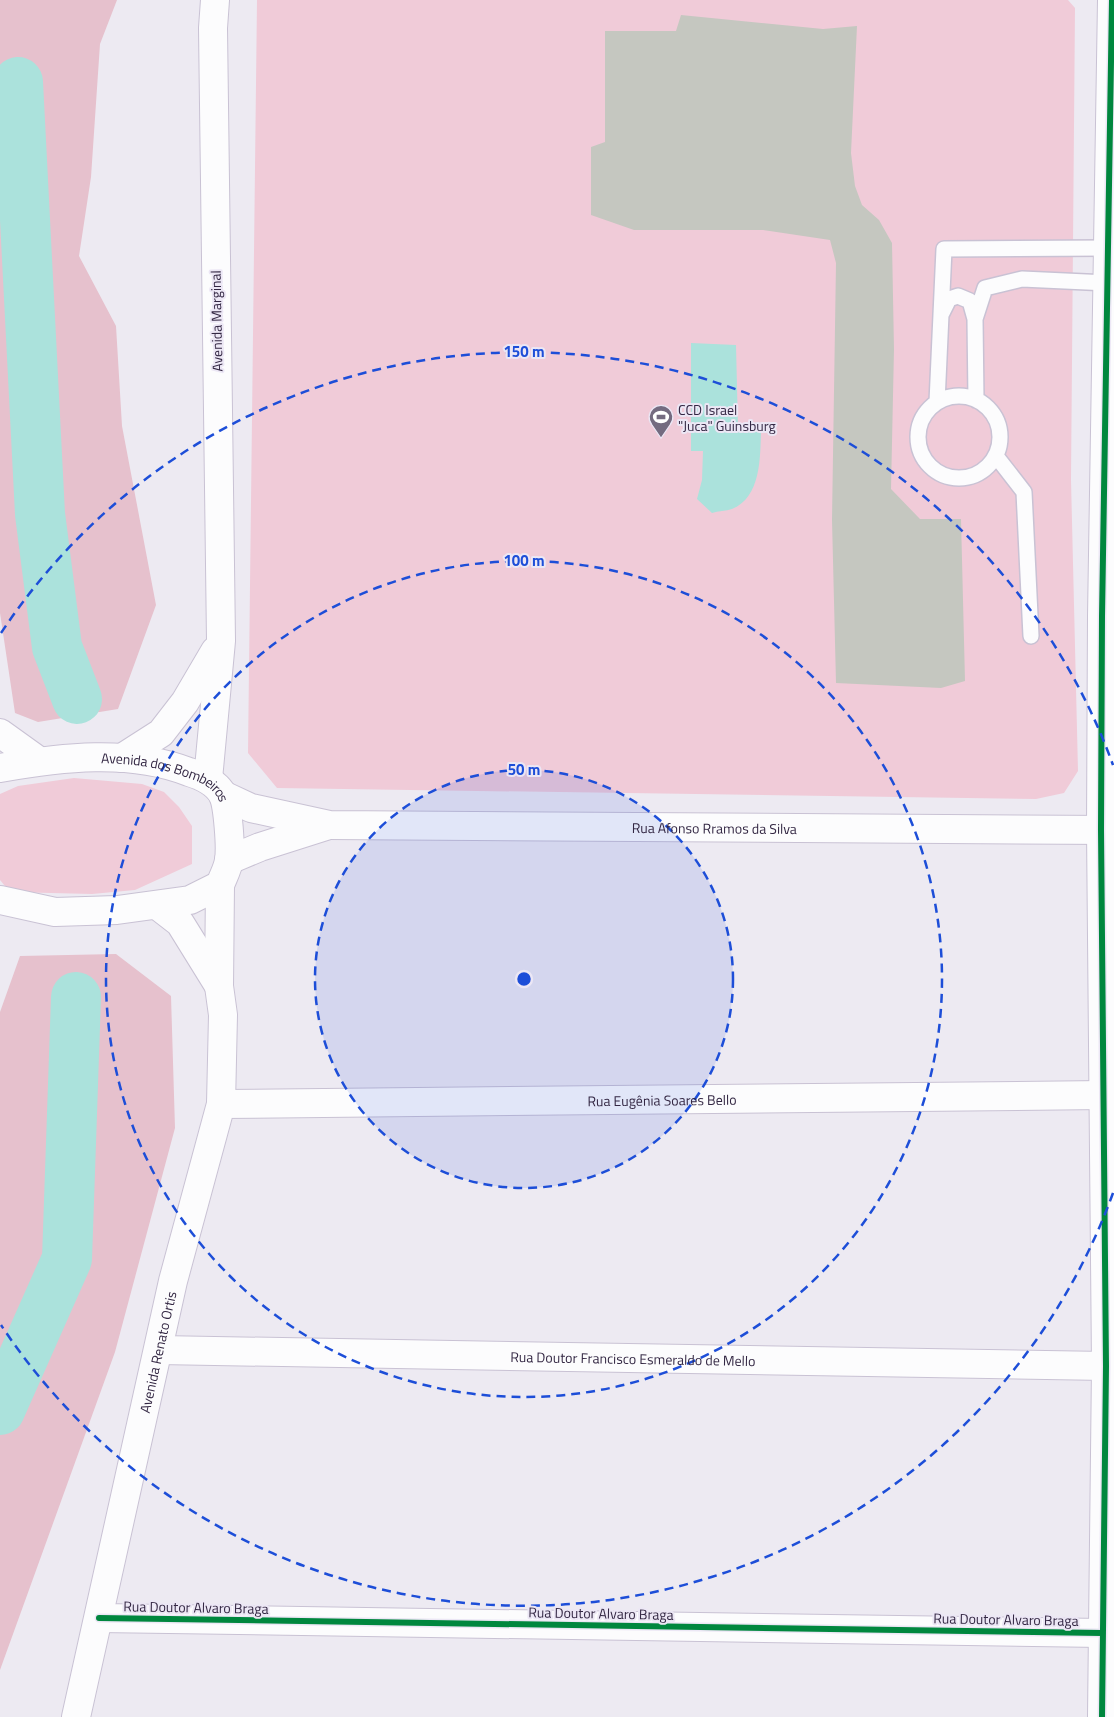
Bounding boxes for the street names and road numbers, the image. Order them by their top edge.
street label: Avenida Marginal [205,270,227,372]
street label: Avenida dos Bombeiros [101,747,235,804]
street label: Rua Afonso Rramos da Silva [632,816,797,838]
street label: Rua Eugênia Soares Bello [587,1088,737,1111]
street label: Avenida Renato Ortis [133,1289,181,1415]
street label: Rua Doutor Francisco Esmeraldo de Mello [510,1345,756,1371]
street label: Rua Doutor Alvaro Braga [123,1595,269,1619]
street label: Rua Doutor Alvaro Braga [528,1601,674,1625]
street label: Rua Doutor Alvaro Braga [933,1607,1079,1631]

